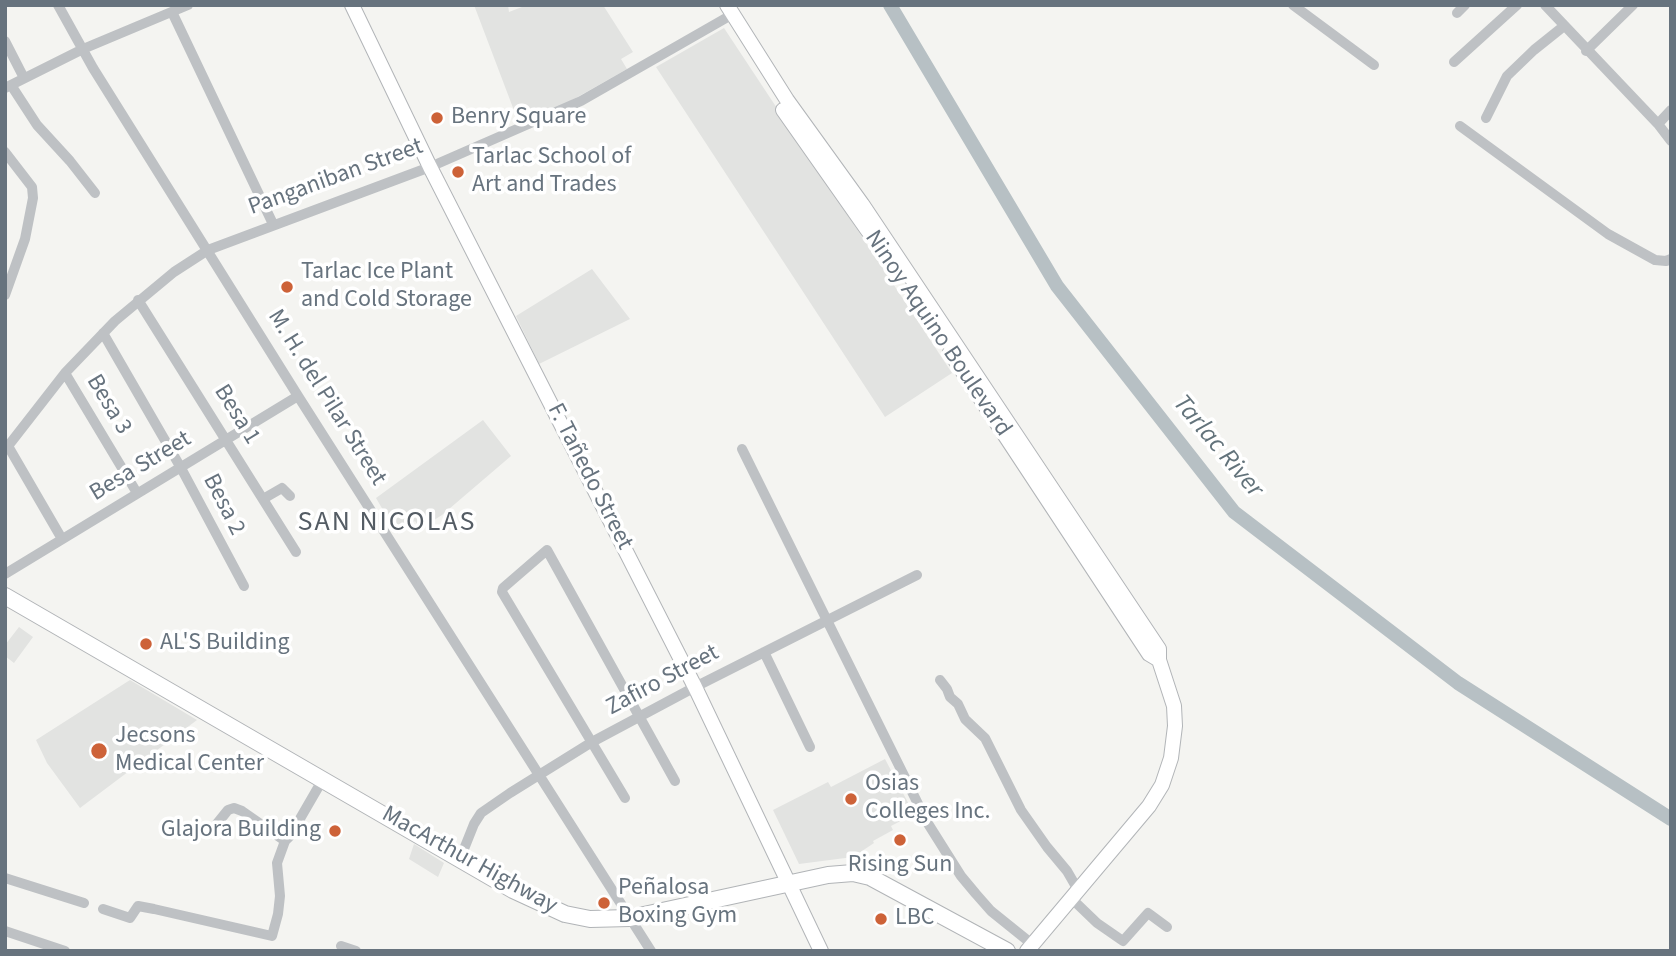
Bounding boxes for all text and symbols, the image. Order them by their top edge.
place label: Benry Square [451,104,586,132]
marker: Benry Square [429,110,445,126]
street label: Panganiban Street [245,133,427,223]
place label: Tarlac School of Art and Trades [472,144,631,200]
marker: Tarlac School of Art and Trades [450,164,466,180]
street label: Ninoy Aquino Boulevard [857,226,1017,442]
place label: Tarlac Ice Plant and Cold Storage [301,259,472,315]
marker: Tarlac Ice Plant and Cold Storage [279,279,295,295]
street label: M. H. del Pilar Street [260,305,392,491]
street label: Besa 3 [79,370,137,440]
street label: Besa 1 [207,380,265,450]
water label: Tarlac River [1165,389,1269,505]
street label: F. Tañedo Street [540,399,638,555]
street label: Besa Street [85,426,197,508]
street label: Besa 2 [195,470,251,540]
district label: SAN NICOLAS [299,507,475,541]
place label: AL'S Building [160,630,290,658]
marker: AL'S Building [138,636,154,652]
street label: Zafiro Street [602,639,724,723]
place label: Jecsons Medical Center [115,723,264,779]
marker: Jecsons Medical Center [89,741,109,761]
place label: Osias Colleges Inc. [865,771,991,827]
marker: Osias Colleges Inc. [843,791,859,807]
street label: MacArthur Highway [376,801,562,921]
place label: Glajora Building [161,817,321,845]
marker: Glajora Building [327,823,343,839]
marker: Rising Sun [892,832,908,848]
place label: Rising Sun [848,852,952,880]
place label: Peñalosa Boxing Gym [618,875,737,931]
marker: Peñalosa Boxing Gym [596,895,612,911]
place label: LBC [895,905,934,933]
marker: LBC [873,911,889,927]

